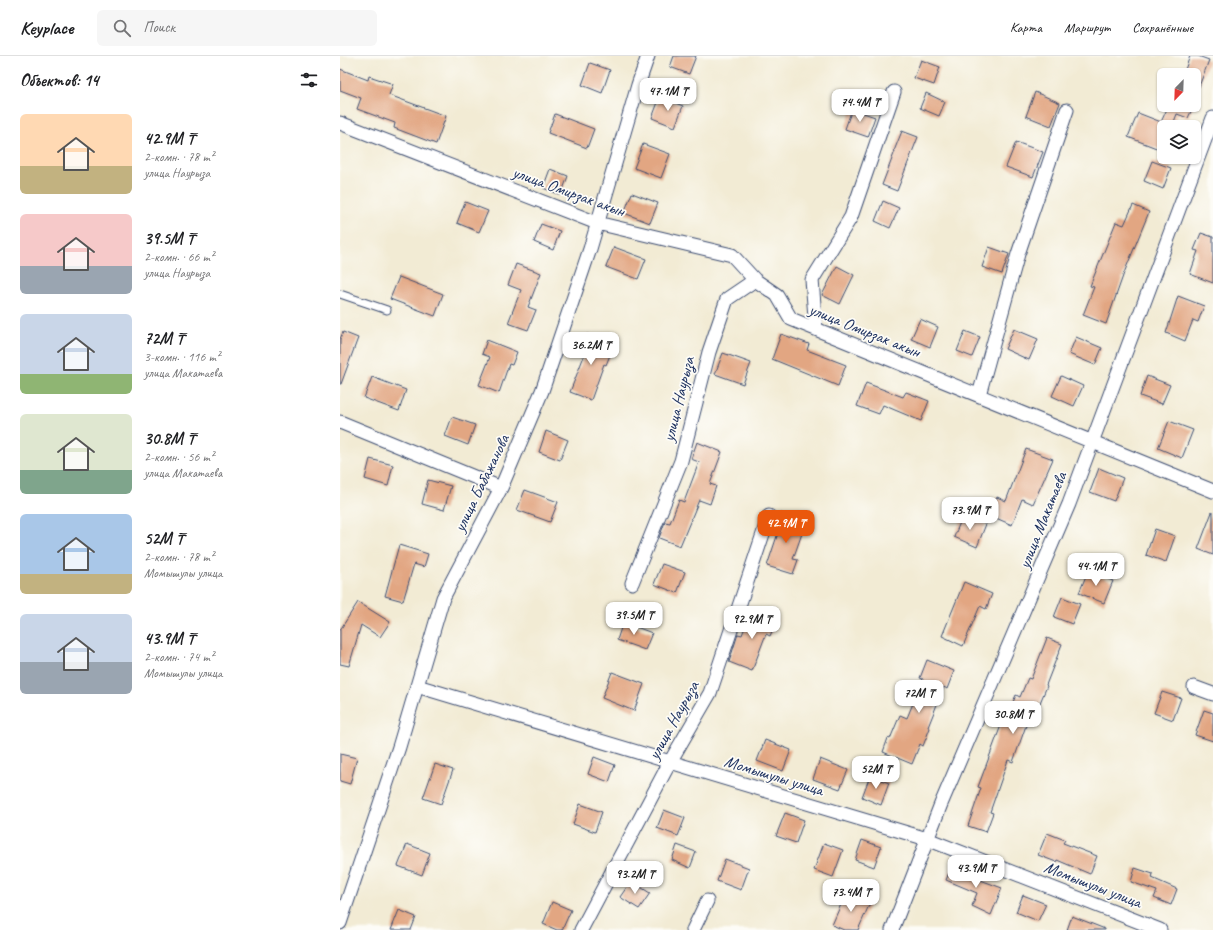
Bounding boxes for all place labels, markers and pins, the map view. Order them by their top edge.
pin: 47.1M ₸ [631,78,705,112]
pin: 74.4M ₸ [823,89,897,123]
pin: 36.2M ₸ [554,332,628,366]
pin: 73.9M ₸ [933,497,1007,531]
pin: 42.9M ₸ [749,510,823,544]
pin: 44.1M ₸ [1059,553,1133,587]
pin: 39.5M ₸ [597,602,671,636]
pin: 92.9M ₸ [715,606,789,640]
pin: 72M ₸ [891,680,947,714]
pin: 30.8M ₸ [976,701,1050,735]
pin: 52M ₸ [848,756,904,790]
pin: 43.9M ₸ [939,855,1013,889]
pin: 93.2M ₸ [598,861,672,895]
pin: 73.4M ₸ [814,879,888,913]

